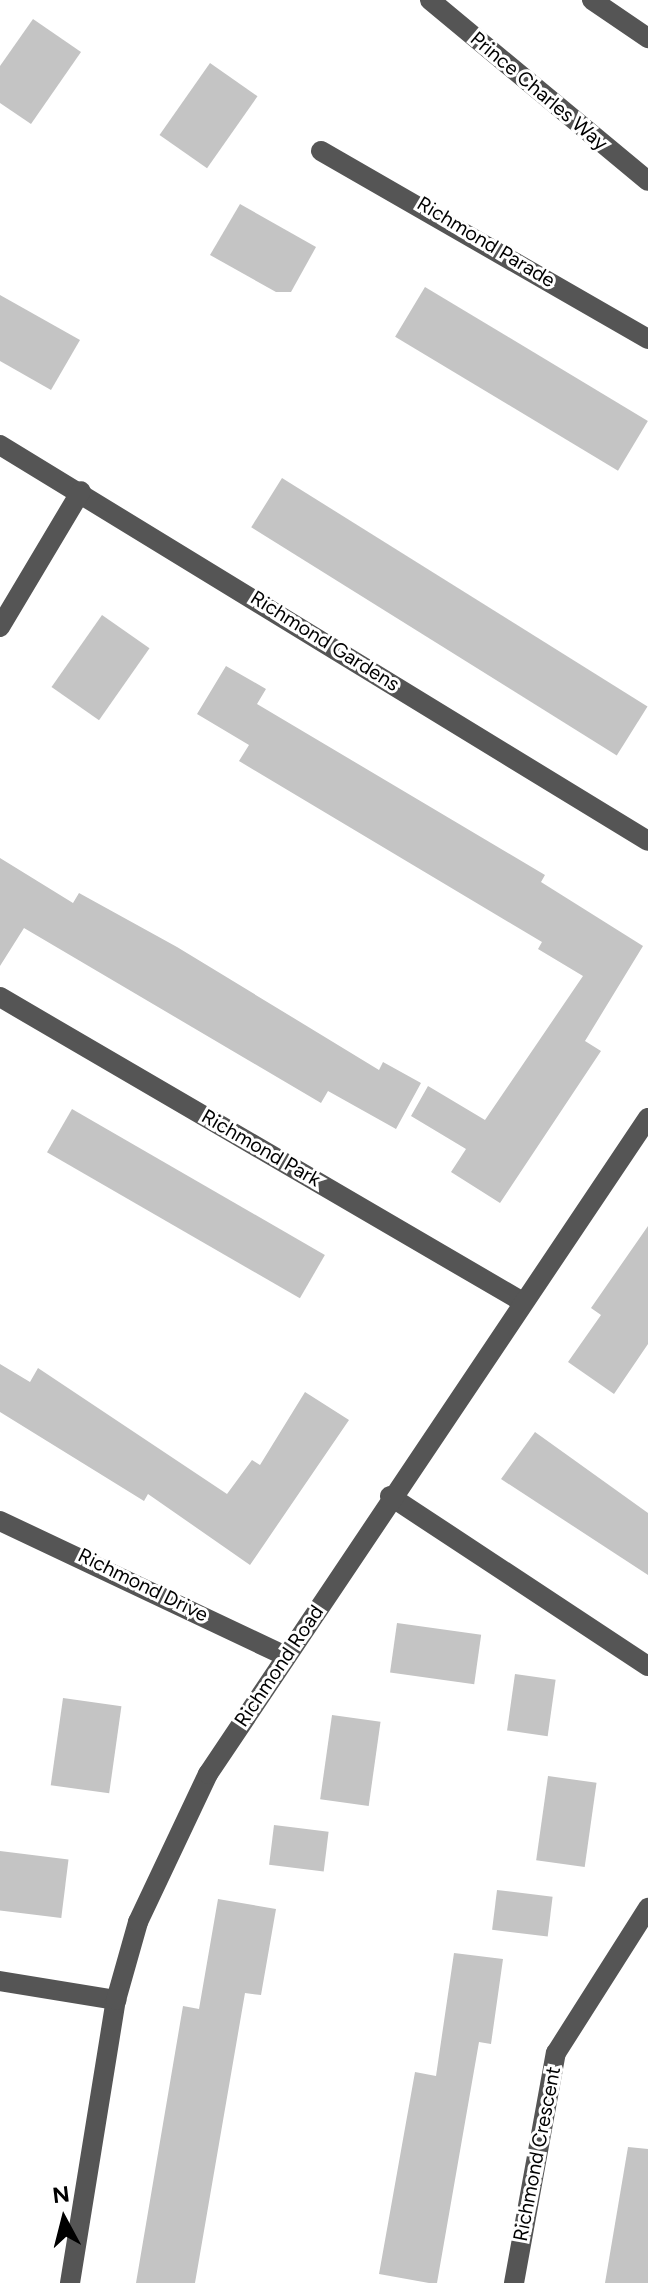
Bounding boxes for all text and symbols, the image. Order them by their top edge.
street label: Prince Charles Way [465,27,613,155]
street label: Richmond Parade [413,191,559,293]
street label: Richmond Gardens [246,586,404,696]
street label: Richmond Park [197,1104,325,1192]
street label: Richmond Drive [74,1543,212,1627]
street label: Richmond Road [229,1601,329,1731]
street label: Richmond Crescent [508,2065,566,2243]
north arrow [24,2179,104,2259]
text: N [51,2180,71,2209]

